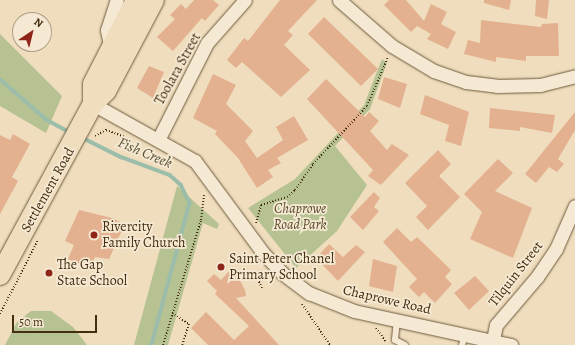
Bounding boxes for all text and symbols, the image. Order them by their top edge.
north arrow [12,12,52,52]
text: N [31,14,46,31]
street label: Toolara Street [151,30,205,108]
water label: Fish Creek [115,134,175,172]
street label: Settlement Road [18,145,78,235]
park label: Chaprowe Road Park [273,201,327,234]
place label: Rivercity Family Church [102,219,186,252]
marker: Rivercity Family Church [89,230,99,240]
street label: Tilquin Street [485,238,547,310]
place label: Saint Peter Chanel Primary School [229,251,334,284]
place label: The Gap State School [57,257,127,290]
marker: Saint Peter Chanel Primary School [216,262,226,272]
marker: The Gap State School [44,268,54,278]
street label: Chaprowe Road [341,282,433,318]
scale bar [14,307,99,333]
text: 50 m [19,314,43,330]

